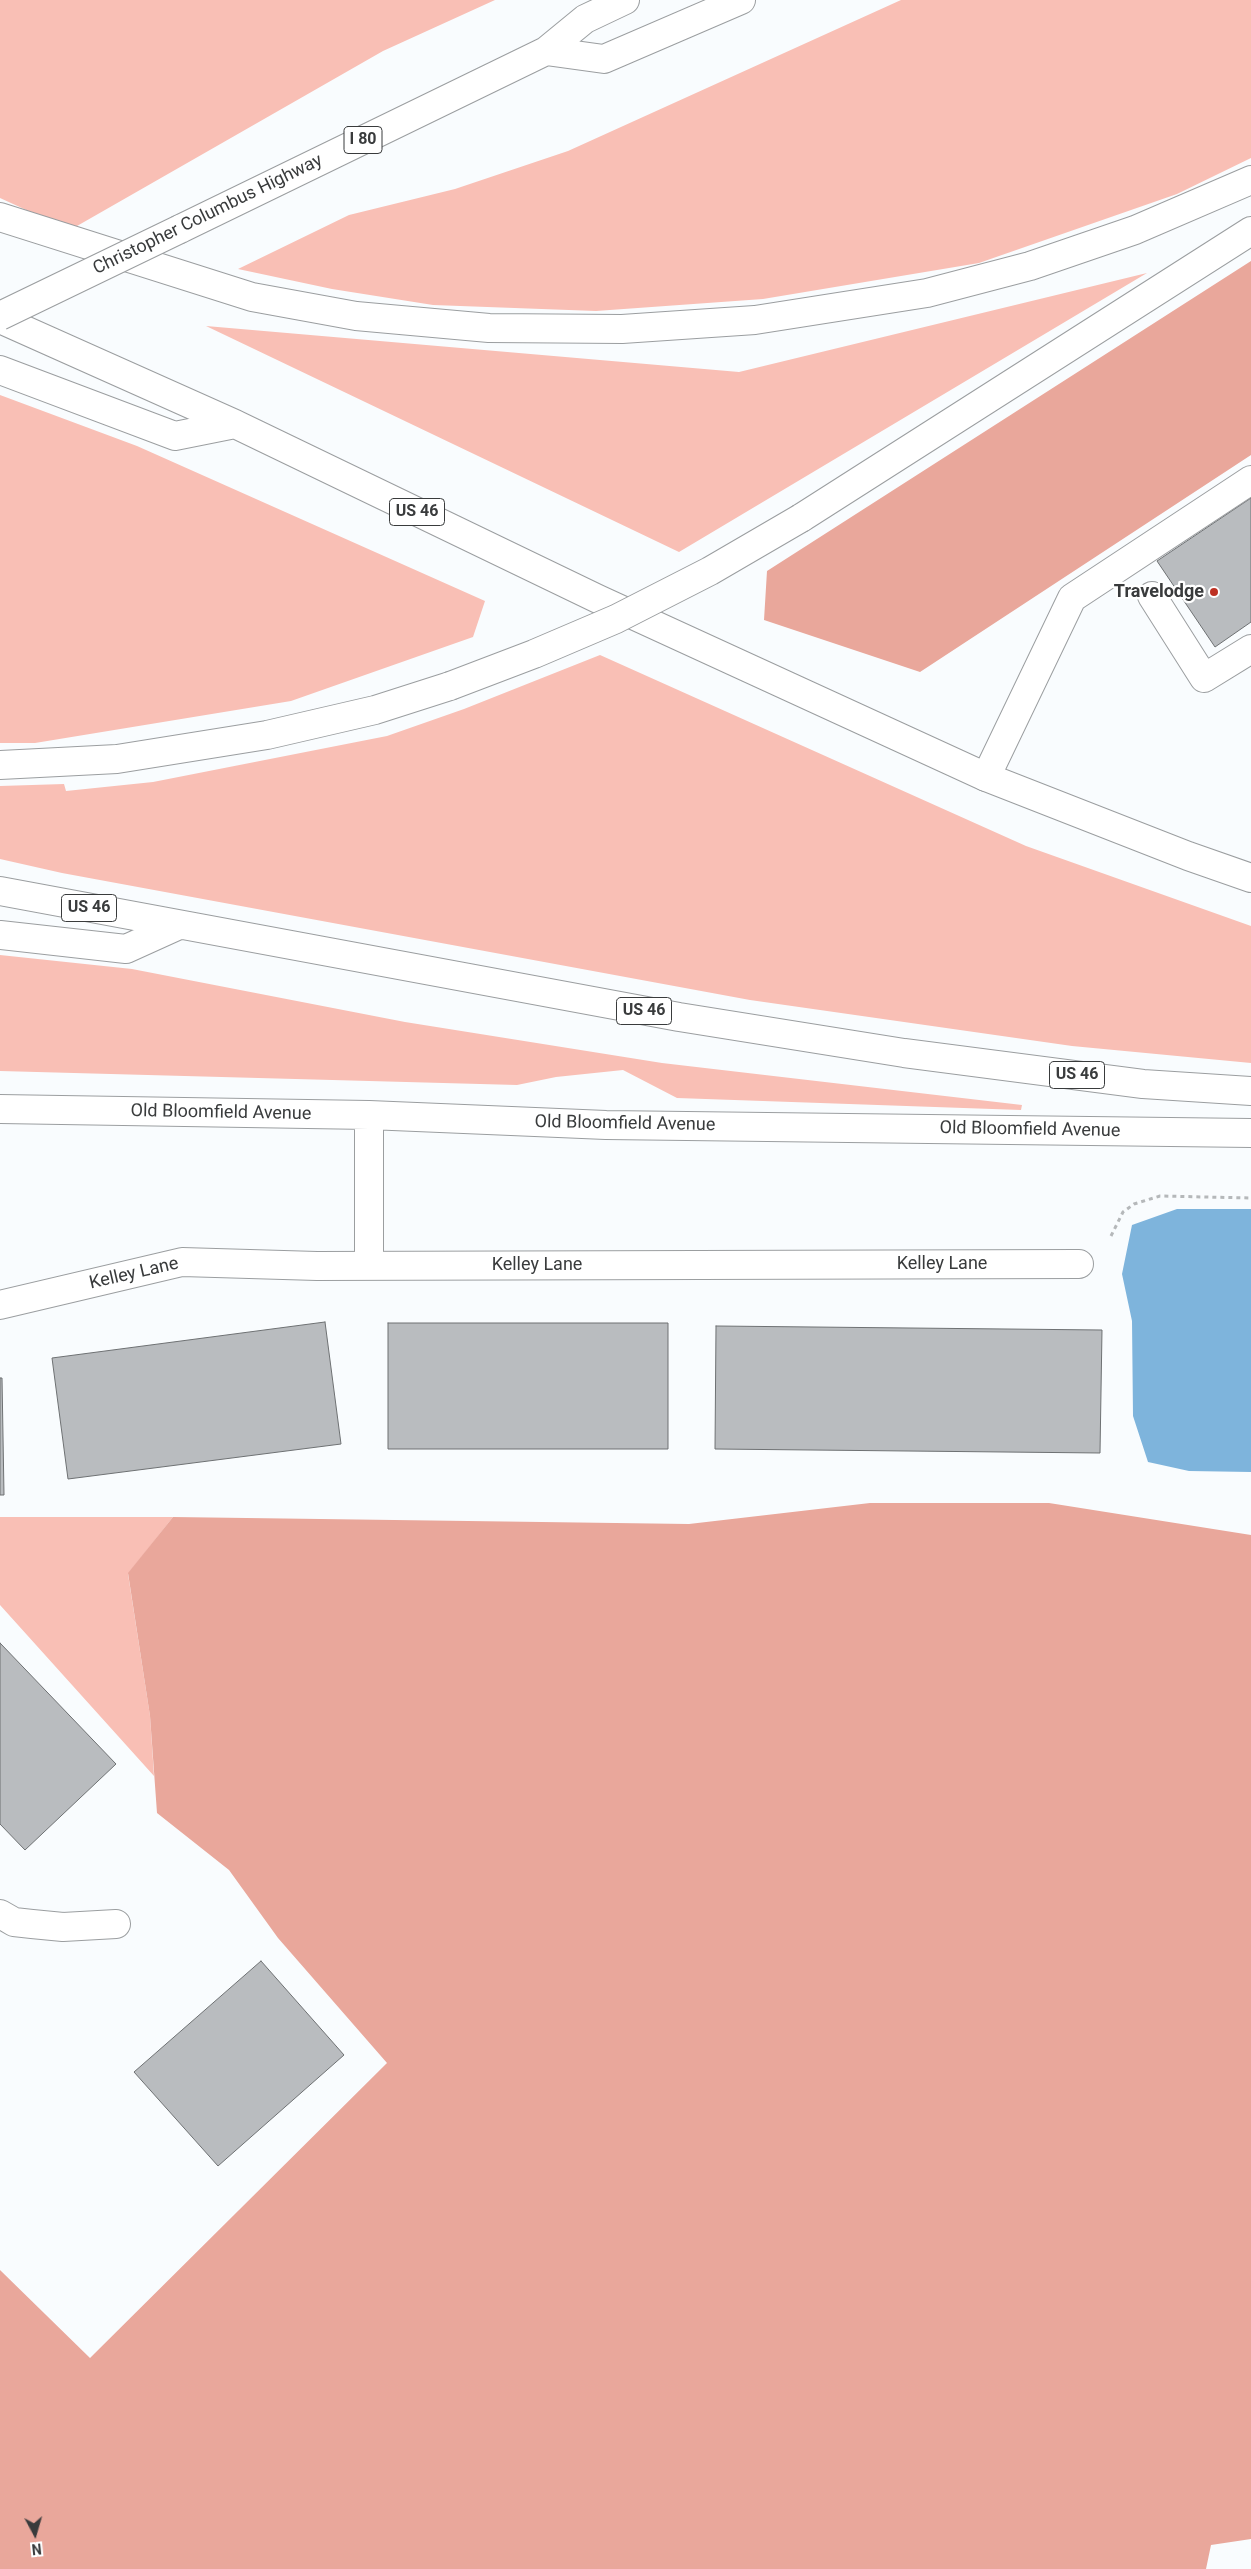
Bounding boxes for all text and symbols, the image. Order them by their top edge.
road number: I 80 [344,126,382,154]
street label: Christopher Columbus Highway [90,150,326,280]
road number: US 46 [390,498,444,526]
place label: Travelodge [1114,581,1204,603]
marker: Travelodge [1208,586,1220,598]
road number: US 46 [62,894,116,921]
road number: US 46 [616,998,672,1024]
road number: US 46 [1050,1062,1104,1088]
street label: Old Bloomfield Avenue [130,1101,312,1125]
street label: Old Bloomfield Avenue [534,1112,716,1136]
street label: Old Bloomfield Avenue [939,1118,1121,1142]
street label: Kelley Lane [87,1253,181,1295]
street label: Kelley Lane [897,1253,987,1275]
street label: Kelley Lane [492,1254,582,1276]
north arrow [10,2509,60,2559]
text: N [31,2540,42,2557]

